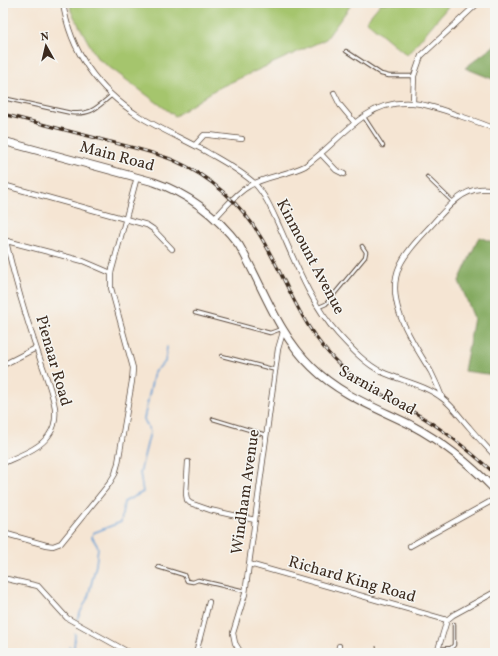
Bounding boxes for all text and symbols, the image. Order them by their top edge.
north arrow [26,26,66,66]
text: N [40,30,50,46]
street label: Main Road [77,136,157,178]
street label: Kinmount Avenue [270,195,350,319]
street label: Pienaar Road [30,313,76,409]
street label: Sarnia Road [334,361,420,421]
street label: Windham Avenue [226,428,266,556]
street label: Richard King Road [286,551,418,609]

